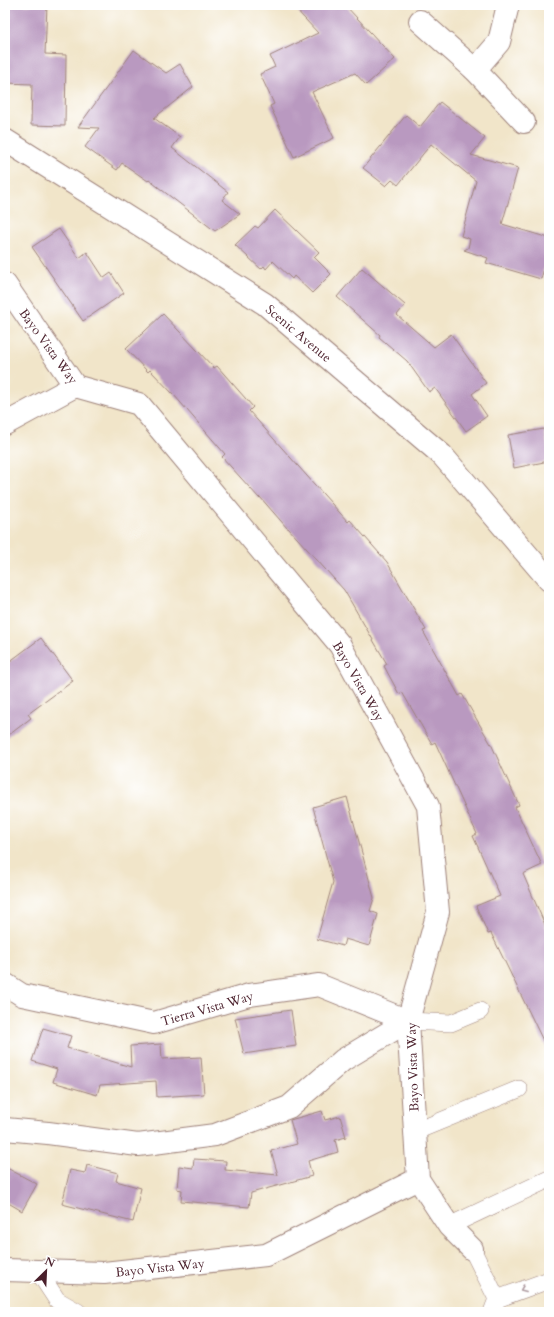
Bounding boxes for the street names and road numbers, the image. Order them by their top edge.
street label: Scenic Avenue [262,301,335,367]
street label: Bayo Vista Way [15,305,82,388]
street label: Bayo Vista Way [328,638,388,725]
street label: Tierra Vista Way [159,987,256,1031]
street label: Bayo Vista Way [402,1022,424,1112]
street label: Bayo Vista Way [115,1254,206,1282]

